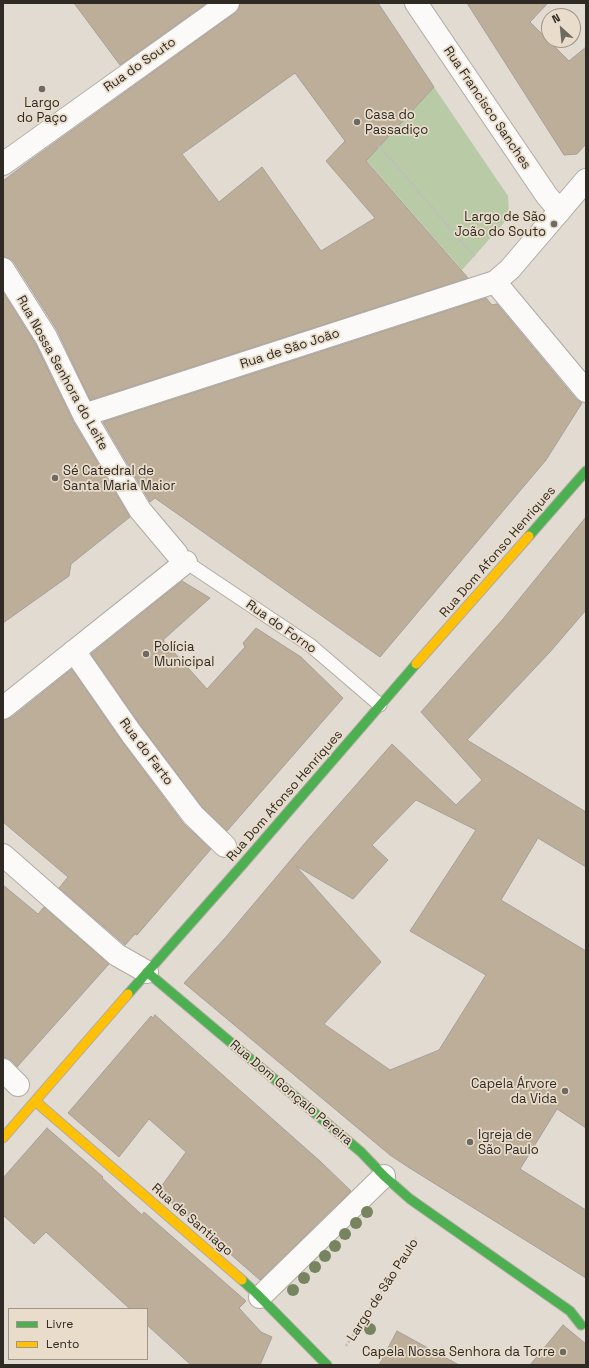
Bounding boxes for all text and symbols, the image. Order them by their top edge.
north arrow [541,8,581,48]
text: N [550,10,562,26]
street label: Rua do Souto [101,34,179,96]
street label: Rua Francisco Sanches [440,44,534,172]
marker: Largo do Paço [37,84,47,94]
place label: Largo do Paço [17,95,67,126]
place label: Casa do Passadiço [365,107,428,138]
marker: Casa do Passadiço [352,117,362,127]
place label: Largo de São João do Souto [454,209,546,240]
marker: Largo de São João do Souto [549,219,559,229]
street label: Rua Nossa Senhora do Leite [13,293,111,453]
street label: Rua de São João [238,326,342,372]
place label: Sé Catedral de Santa Maria Maior [63,463,175,494]
marker: Sé Catedral de Santa Maria Maior [50,473,60,483]
street label: Rua Dom Afonso Henriques [437,483,559,621]
street label: Rua do Forno [243,597,319,657]
place label: Polícia Municipal [154,639,214,670]
marker: Polícia Municipal [141,649,151,659]
street label: Rua do Farto [116,715,176,789]
street label: Rua Dom Afonso Henriques [224,727,346,865]
street label: Rua Dom Gonçalo Pereira [226,1037,356,1149]
place label: Capela Árvore da Vida [471,1076,557,1107]
marker: Capela Árvore da Vida [560,1086,570,1096]
place label: Igreja de São Paulo [478,1127,539,1158]
marker: Igreja de São Paulo [465,1137,475,1147]
street label: Rua de Santiago [148,1181,236,1259]
street label: Largo de São Paulo [344,1236,422,1344]
legend [8,1308,148,1360]
text: Livre [46,1316,73,1332]
text: Lento [46,1336,80,1352]
place label: Capela Nossa Senhora da Torre [362,1344,555,1360]
marker: Capela Nossa Senhora da Torre [558,1347,568,1357]

